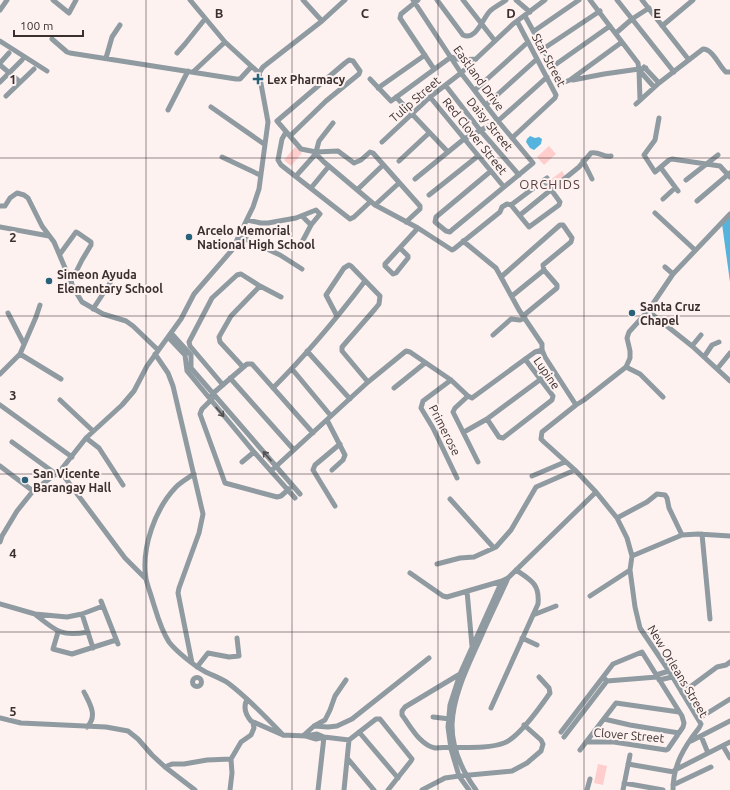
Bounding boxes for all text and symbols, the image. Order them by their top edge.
text: B [215,6,224,20]
text: C [361,6,370,20]
text: D [506,6,516,20]
text: E [653,6,661,20]
scale bar [14,12,83,38]
text: 100 m [20,19,53,32]
street label: Star Street [530,31,568,89]
street label: Eastland Drive [451,43,507,113]
text: 1 [9,72,17,86]
marker: Lex Pharmacy [252,73,264,85]
place label: Lex Pharmacy [267,73,346,86]
street label: Tulip Street [387,73,443,124]
street label: Red Clover Street [440,95,510,177]
street label: Daisy Street [465,95,516,153]
district label: ORCHIDS [519,177,581,191]
place label: Arcelo Memorial National High School [197,224,315,251]
text: 2 [9,230,17,244]
marker: Arcelo Memorial National High School [184,232,194,242]
place label: Simeon Ayuda Elementary School [57,268,163,295]
marker: Simeon Ayuda Elementary School [44,276,54,286]
place label: Santa Cruz Chapel [640,300,700,327]
marker: Santa Cruz Chapel [627,308,637,318]
street label: Lupine [531,354,563,392]
text: 3 [9,388,17,402]
street label: Primerose [427,403,463,457]
one-way arrow [215,406,224,417]
one-way arrow [263,451,272,461]
place label: San Vicente Barangay Hall [33,467,111,494]
marker: San Vicente Barangay Hall [20,475,30,485]
text: 4 [9,546,17,560]
street label: New Orleans Street [645,622,711,720]
text: 5 [9,704,17,718]
street label: Clover Street [593,725,665,745]

